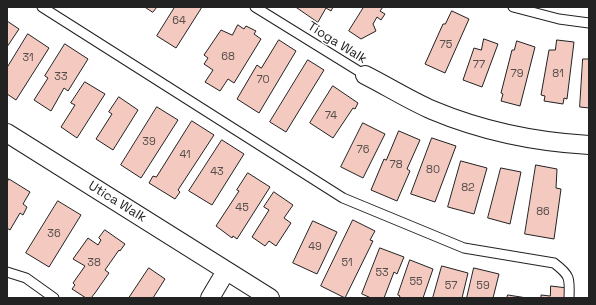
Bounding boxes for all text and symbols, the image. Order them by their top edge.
house number: 64 [172,14,186,28]
street label: Tioga Walk [305,19,369,67]
house number: 75 [440,38,452,52]
house number: 68 [221,50,235,64]
house number: 31 [22,51,34,65]
house number: 77 [473,58,485,72]
house number: 79 [511,67,523,81]
house number: 81 [552,67,564,81]
house number: 33 [54,70,68,84]
house number: 70 [256,73,270,87]
house number: 74 [325,109,337,123]
house number: 39 [142,135,156,149]
house number: 76 [357,143,369,157]
house number: 41 [179,148,191,162]
house number: 78 [389,158,403,172]
house number: 80 [426,163,440,177]
house number: 43 [210,165,224,179]
street label: Utica Walk [85,178,149,226]
house number: 82 [461,181,475,195]
house number: 45 [235,201,249,215]
house number: 86 [536,205,550,219]
house number: 36 [47,227,61,241]
house number: 49 [308,240,322,254]
house number: 38 [87,256,101,270]
house number: 51 [341,256,353,270]
house number: 53 [375,266,389,280]
house number: 55 [409,275,423,289]
house number: 57 [445,279,457,293]
house number: 59 [476,279,490,293]

